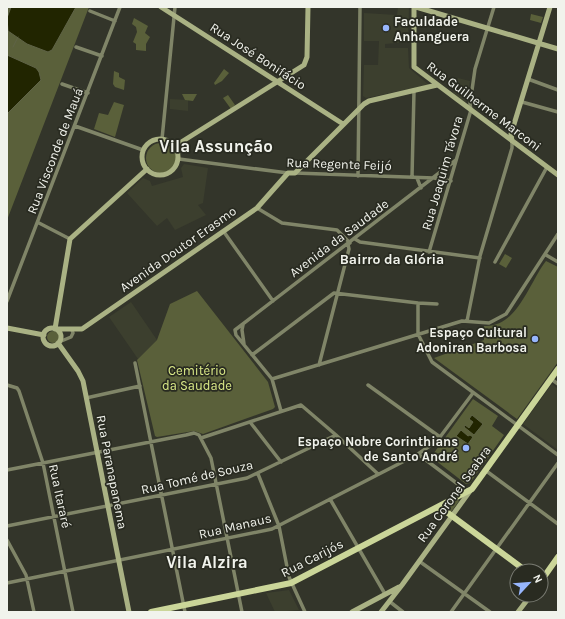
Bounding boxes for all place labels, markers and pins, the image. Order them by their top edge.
place label: Faculdade Anhanguera [394,14,469,44]
marker: Faculdade Anhanguera [381,23,391,33]
place label: Espaço Cultural Adoniran Barbosa [416,325,527,355]
marker: Espaço Cultural Adoniran Barbosa [530,334,540,344]
place label: Espaço Nobre Corinthians de Santo André [297,434,458,464]
marker: Espaço Nobre Corinthians de Santo André [461,443,471,453]

